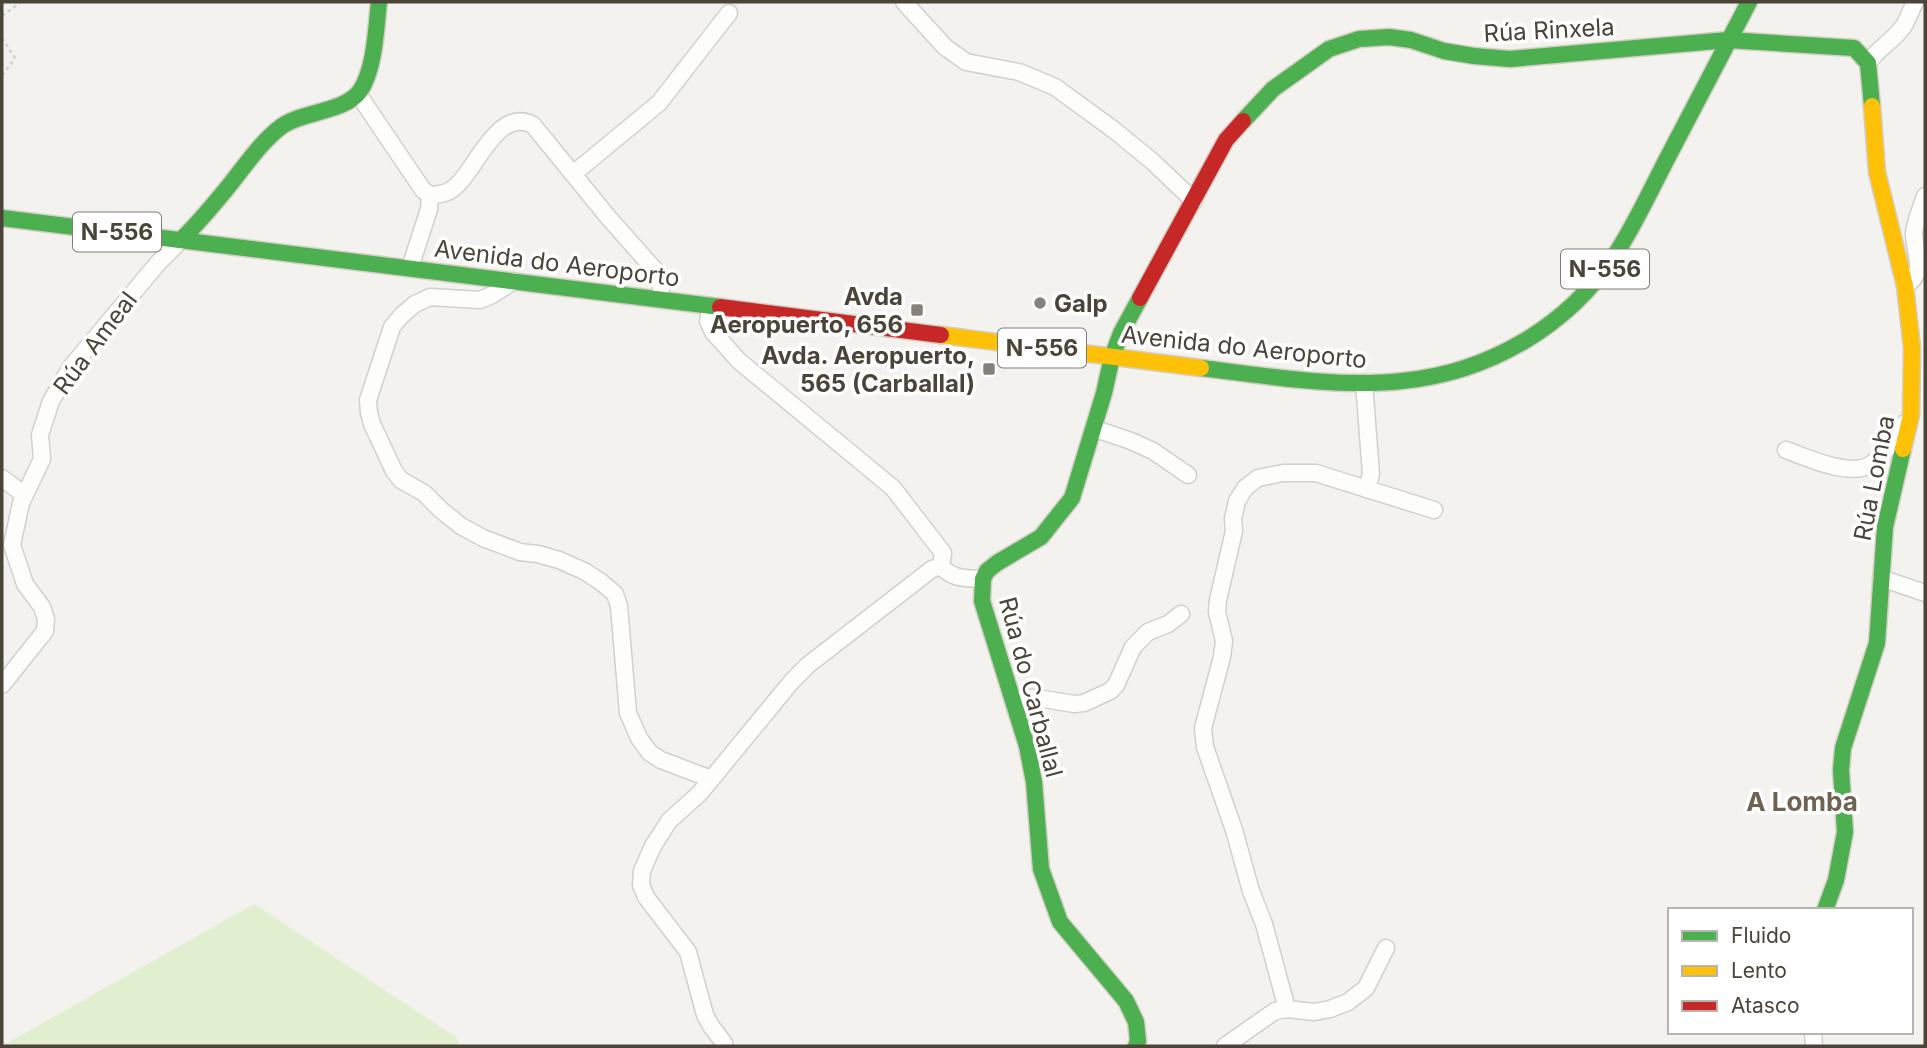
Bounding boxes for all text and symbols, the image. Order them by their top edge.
street label: Rúa Rinxela [1483,12,1615,48]
road number: N-556 [73,213,161,252]
street label: Avenida do Aeroporto [433,234,681,292]
road number: N-556 [1561,250,1649,288]
place label: Avda Aeropuerto, 656 [710,282,903,339]
street label: Rúa Ameal [47,286,143,400]
place label: Galp [1054,289,1108,318]
marker: Galp [1032,295,1048,311]
marker: Avda Aeropuerto, 656 [909,302,925,318]
street label: Avenida do Aeroporto [1120,320,1368,374]
road number: N-556 [998,328,1086,368]
place label: Avda. Aeropuerto, 565 (Carballal) [761,341,975,398]
marker: Avda. Aeropuerto, 565 (Carballal) [981,361,997,377]
street label: Rúa Lomba [1848,413,1900,543]
street label: Rúa do Carballal [993,594,1069,780]
district label: A Lomba [1746,786,1858,817]
legend [1668,908,1913,1034]
text: Fluido [1731,923,1791,948]
text: Lento [1731,958,1787,983]
text: Atasco [1731,993,1800,1018]

